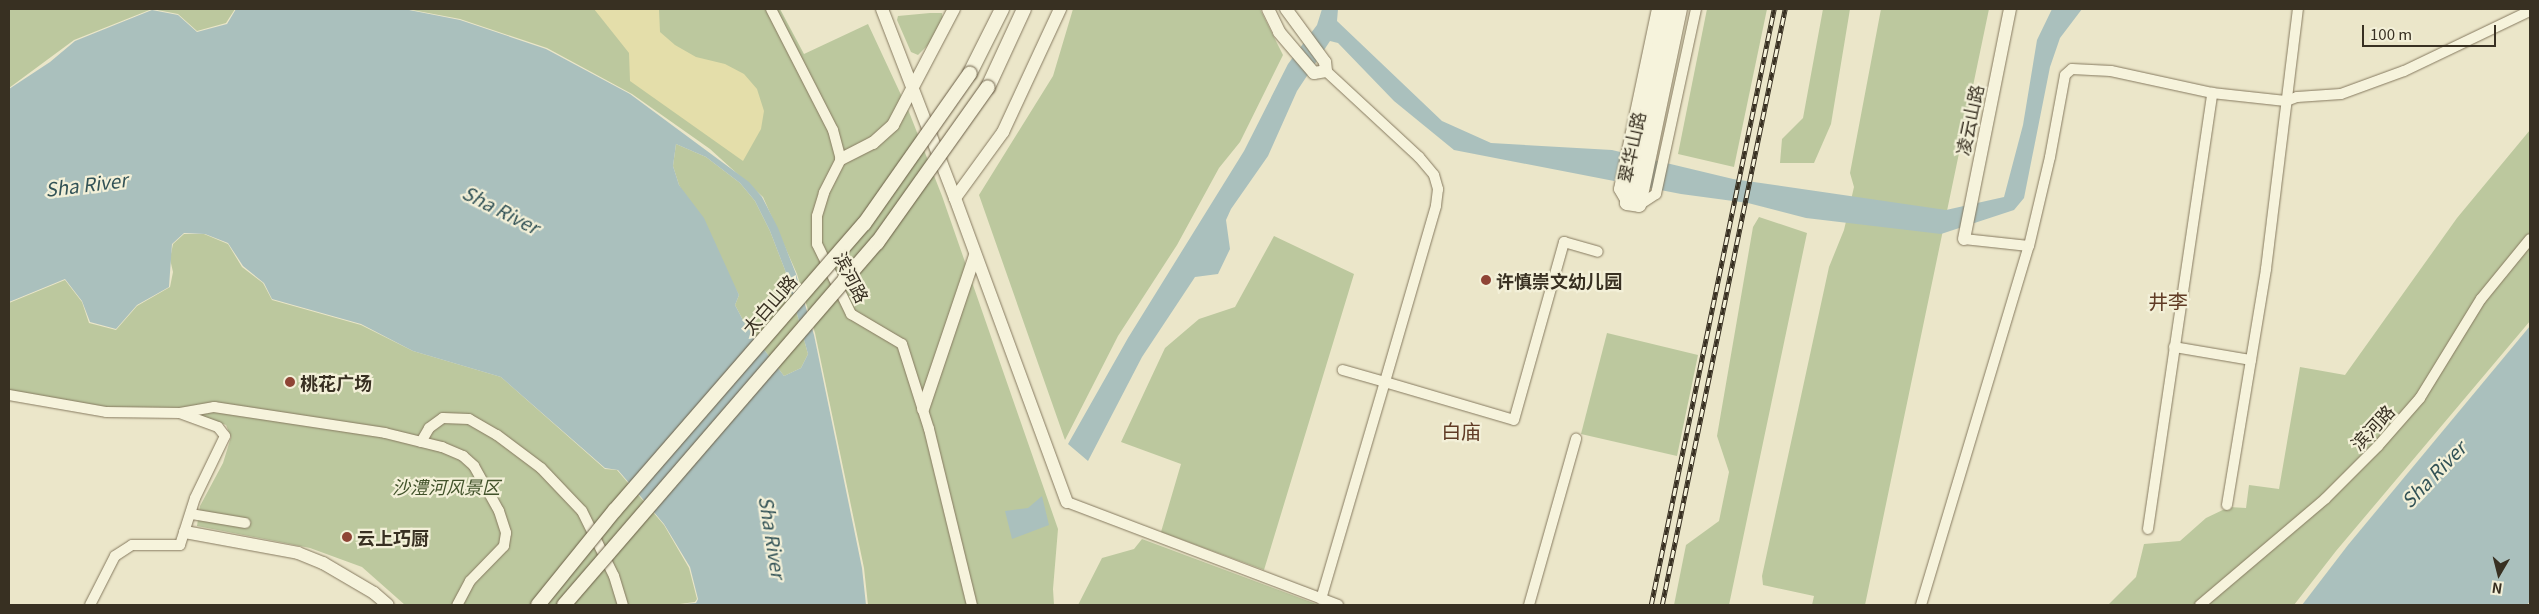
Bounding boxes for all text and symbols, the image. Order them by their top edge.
scale bar [2364,15,2498,47]
text: 100 m [2370,23,2412,44]
street label: 凌云山路 [1951,83,1987,157]
street label: 翠华山路 [1613,110,1649,184]
water label: Sha River [44,168,128,200]
water label: Sha River [459,180,543,238]
street label: 滨河路 [830,248,874,306]
place label: 许慎崇文幼儿园 [1496,269,1622,291]
street label: 太白山路 [737,270,801,338]
marker: 许慎崇文幼儿园 [1480,274,1492,286]
district label: 井李 [2148,288,2188,312]
place label: 桃花广场 [300,371,372,393]
marker: 桃花广场 [284,376,296,388]
street label: 滨河路 [2346,400,2398,454]
district label: 白庙 [1441,418,1481,442]
water label: Sha River [2396,436,2470,512]
park label: 沙澧河风景区 [392,475,500,497]
water label: Sha River [755,494,791,580]
place label: 云上巧厨 [357,526,429,548]
marker: 云上巧厨 [341,531,353,543]
north arrow [2474,549,2524,599]
text: N [2490,578,2504,599]

